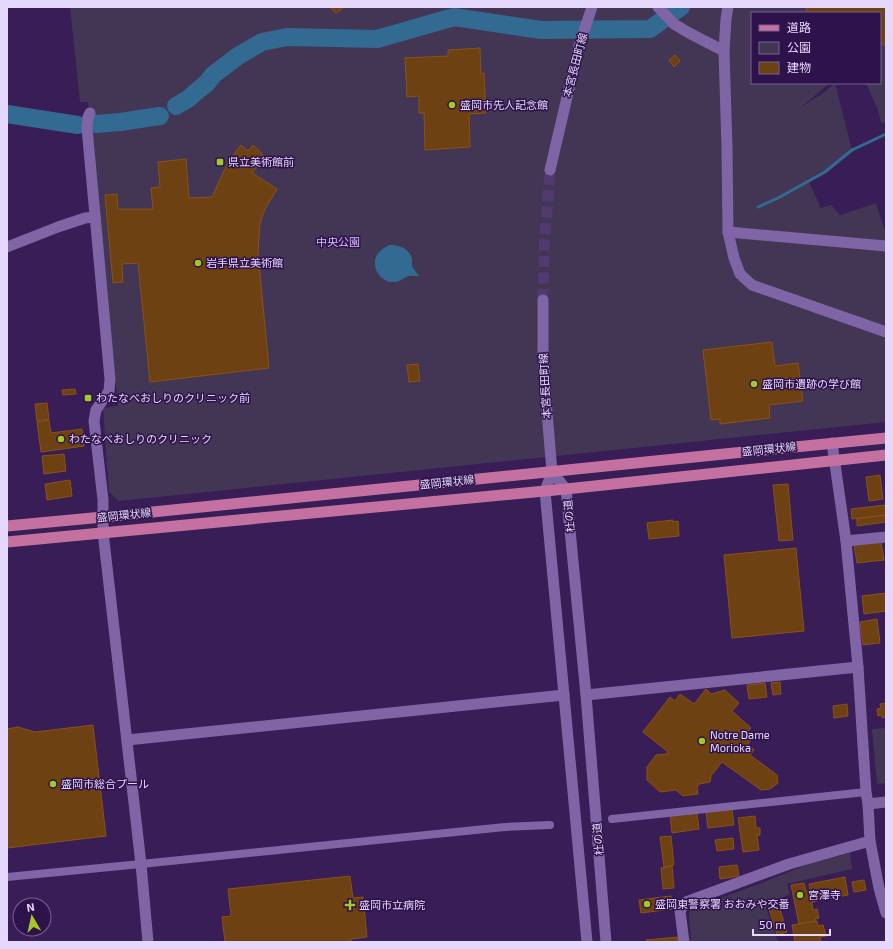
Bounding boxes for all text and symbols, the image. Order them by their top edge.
legend [751,12,881,84]
text: 道路 [787,20,811,34]
street label: 本宮長田町線 [560,31,589,98]
text: 公園 [787,40,811,54]
text: 建物 [787,60,811,74]
place label: 盛岡市先人記念館 [460,98,548,111]
marker: 盛岡市先人記念館 [447,100,457,110]
place label: 県立美術館前 [228,155,294,168]
marker: 県立美術館前 [215,157,225,167]
park label: 中央公園 [316,235,360,248]
place label: 岩手県立美術館 [206,256,283,269]
marker: 岩手県立美術館 [193,258,203,268]
street label: 本宮長田町線 [536,353,553,419]
place label: 盛岡市遺跡の学び館 [762,377,861,390]
marker: 盛岡市遺跡の学び館 [749,379,759,389]
place label: わたなべおしりのクリニック前 [96,391,250,404]
marker: わたなべおしりのクリニック前 [83,393,93,403]
place label: わたなべおしりのクリニック [69,432,212,445]
marker: わたなべおしりのクリニック [56,434,66,444]
street label: 盛岡環状線 [741,439,797,458]
street label: 盛岡環状線 [419,472,475,491]
street label: 杜の道 [561,499,576,533]
street label: 盛岡環状線 [96,505,152,524]
place label: Notre Dame Morioka [710,728,770,754]
marker: Notre Dame Morioka [697,736,707,746]
place label: 盛岡市総合プール [61,777,149,790]
marker: 盛岡市総合プール [48,779,58,789]
street label: 杜の道 [590,822,605,856]
place label: 宮澤寺 [808,888,841,901]
marker: 宮澤寺 [795,890,805,900]
north arrow [12,897,52,937]
place label: 盛岡東警察署 おおみや交番 [655,897,789,910]
place label: 盛岡市立病院 [359,898,425,911]
marker: 盛岡市立病院 [344,899,356,911]
marker: 盛岡東警察署 おおみや交番 [642,899,652,909]
text: N [25,900,35,914]
scale bar [753,911,830,937]
text: 50 m [759,917,786,931]

